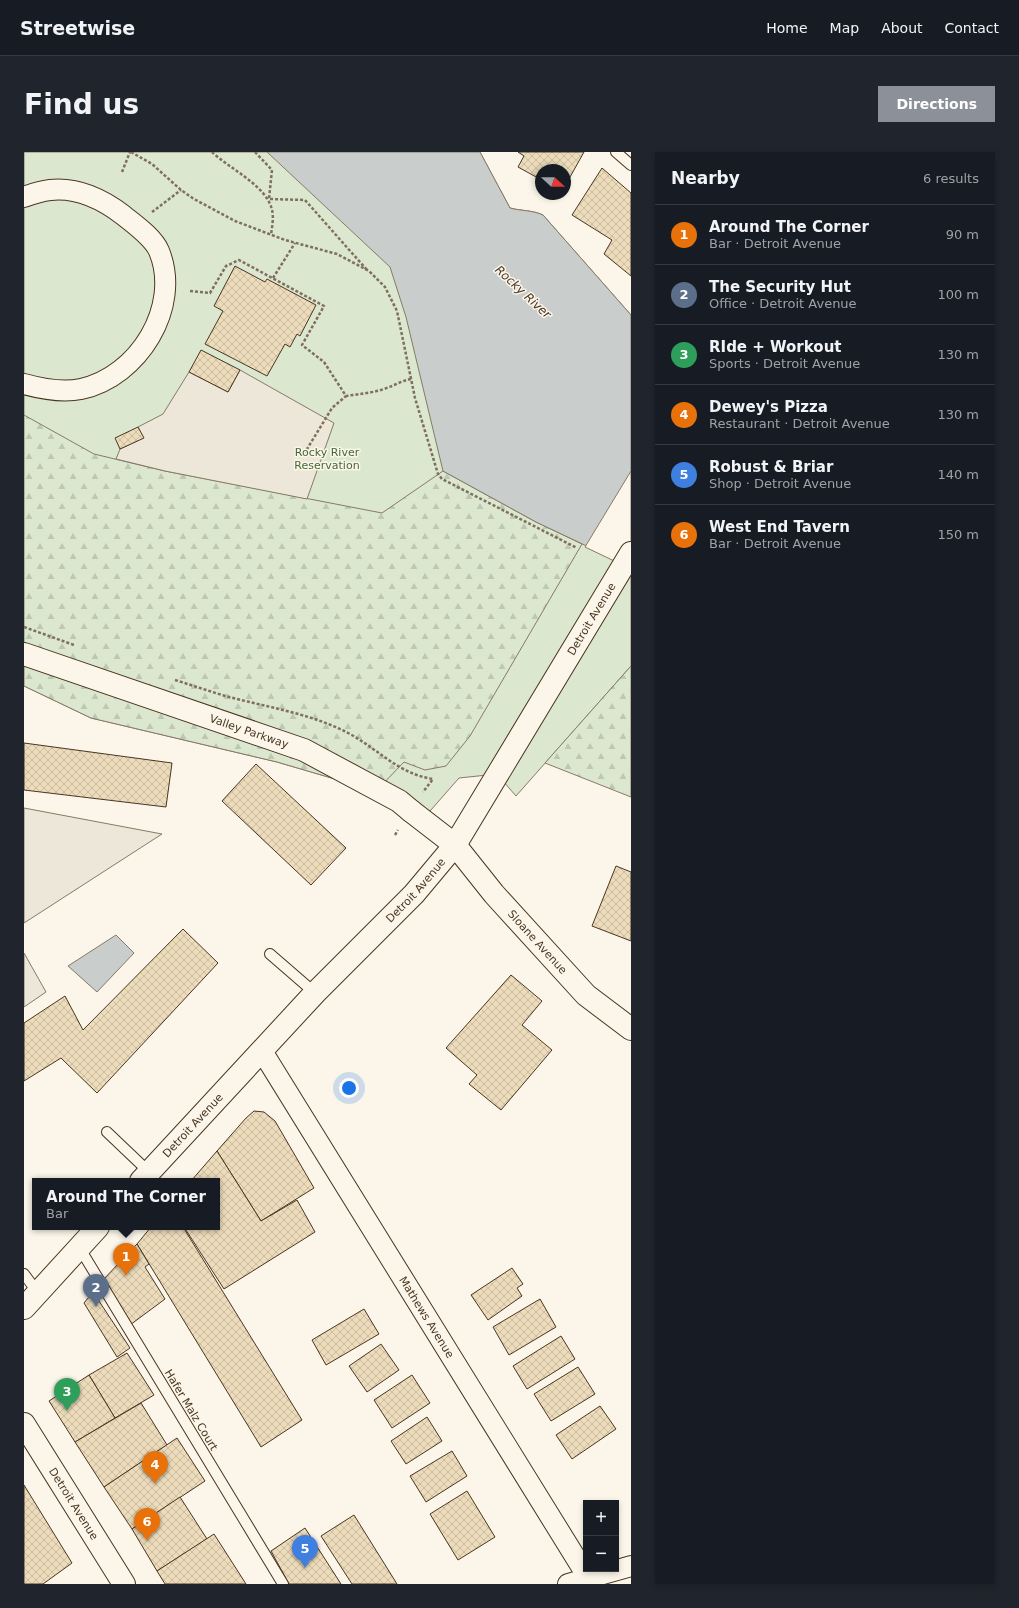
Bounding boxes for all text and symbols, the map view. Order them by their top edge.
text: Streetwise [20,17,135,39]
text: Home [766,20,808,36]
text: Map [830,20,859,36]
text: About [881,20,923,36]
text: Contact [945,20,999,36]
button: Directions [878,86,995,122]
text: Find us [24,88,139,121]
north arrow [535,164,571,200]
text: Nearby [671,168,740,188]
text: 6 results [923,171,979,186]
text: Around The Corner [709,218,869,236]
text: 1 [679,227,689,242]
text: 90 m [946,227,979,242]
text: Bar · Detroit Avenue [709,236,841,251]
water label: Rocky River [492,263,555,322]
text: The Security Hut [709,278,851,296]
text: 2 [679,287,689,302]
text: 100 m [937,287,979,302]
text: Office · Detroit Avenue [709,296,857,311]
text: RIde + Workout [709,338,842,356]
text: 3 [679,347,689,362]
text: 130 m [937,347,979,362]
text: Sports · Detroit Avenue [709,356,860,371]
text: Dewey's Pizza [709,398,828,416]
text: 4 [679,407,689,422]
text: 130 m [937,407,979,422]
text: Restaurant · Detroit Avenue [709,416,890,431]
park label: Rocky River Reservation [294,446,360,472]
text: Robust & Briar [709,458,833,476]
text: 5 [679,467,689,482]
text: 140 m [937,467,979,482]
text: Shop · Detroit Avenue [709,476,851,491]
text: West End Tavern [709,518,850,536]
text: 6 [679,527,689,542]
text: 150 m [937,527,979,542]
text: Bar · Detroit Avenue [709,536,841,551]
street label: Detroit Avenue [564,580,618,658]
street label: Valley Parkway [208,712,291,751]
street label: Detroit Avenue [383,855,448,925]
street label: Sloane Avenue [505,907,570,977]
your location [339,1078,359,1098]
street label: Detroit Avenue [160,1090,226,1160]
popup [32,1178,220,1230]
text: Around The Corner [46,1188,206,1206]
text: Bar [46,1206,68,1221]
pin: 1 [113,1243,139,1276]
pin: 2 [83,1274,109,1307]
street label: Mathews Avenue [397,1274,457,1360]
street label: Hafer Malz Court [162,1367,221,1454]
pin: 3 [54,1378,80,1411]
pin: 4 [142,1451,168,1484]
street label: Detroit Avenue [46,1465,101,1542]
map controls [583,1500,619,1572]
button: + [583,1500,619,1536]
pin: 6 [134,1508,160,1541]
pin: 5 [292,1535,318,1568]
button: − [583,1536,619,1572]

